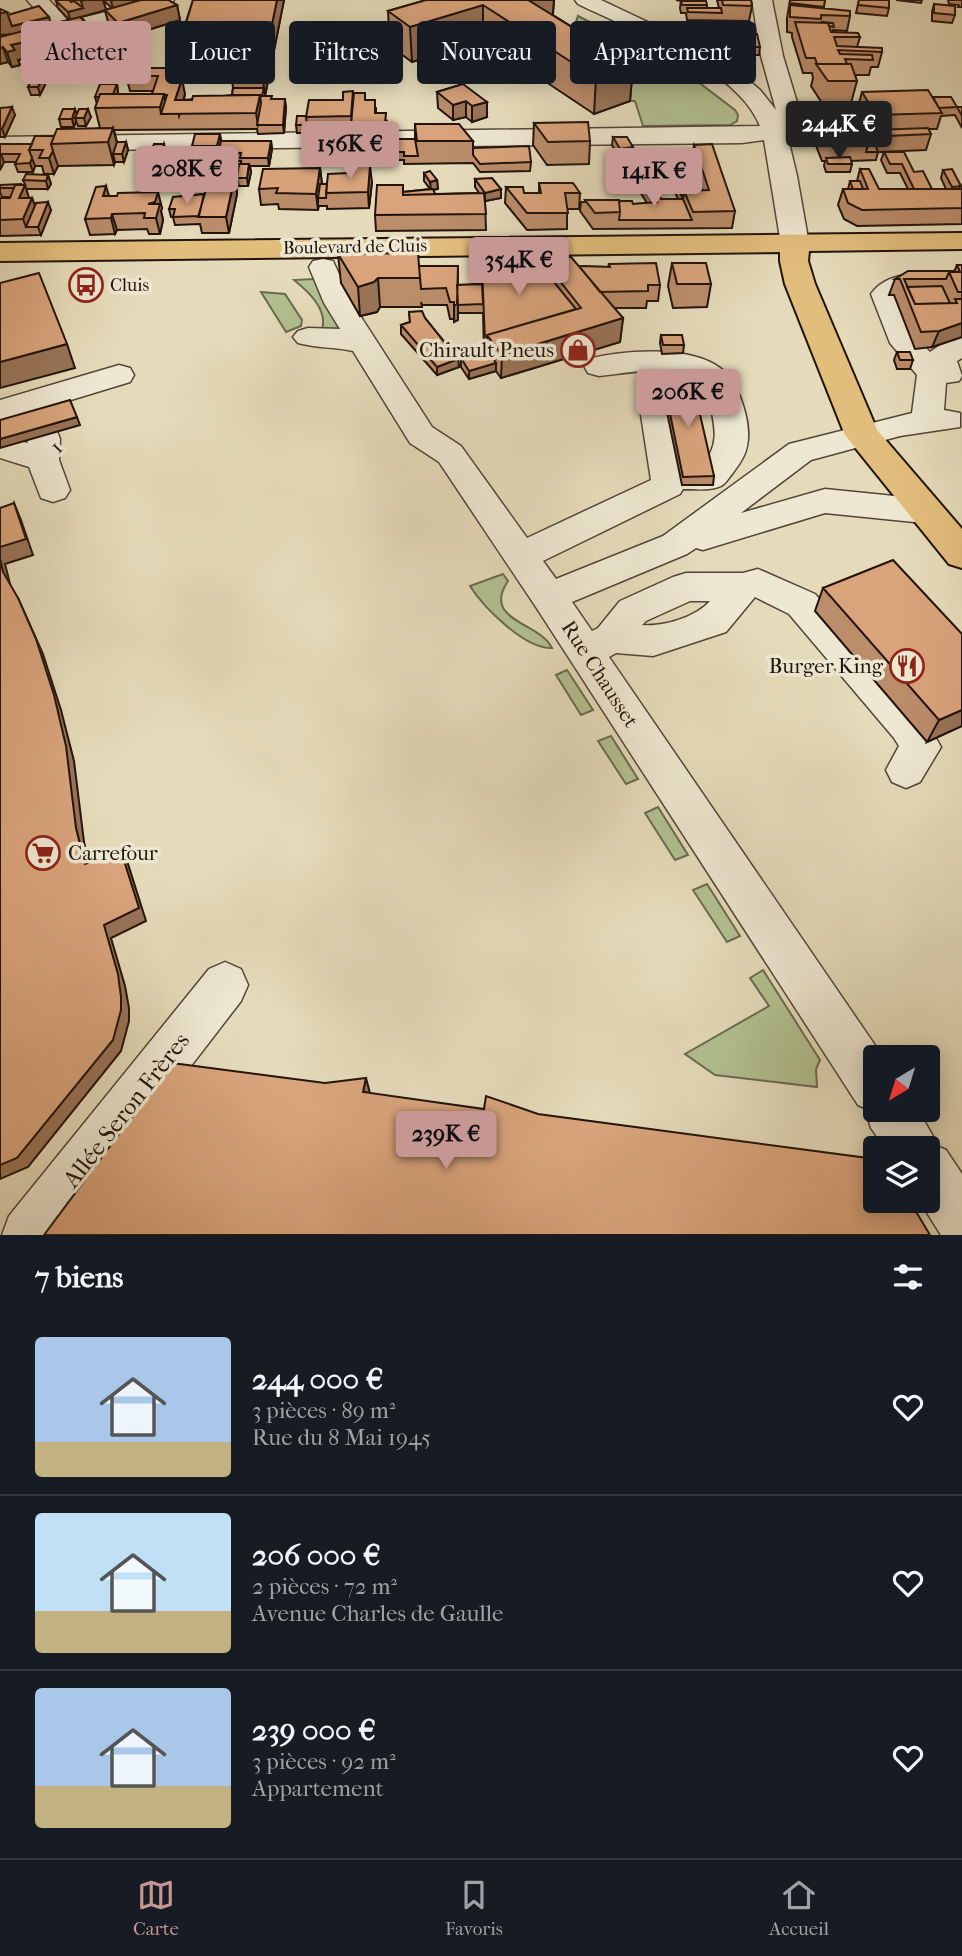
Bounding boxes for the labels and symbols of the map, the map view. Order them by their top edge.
pin: 244K € [782,102,896,161]
pin: 156K € [293,122,407,181]
pin: 208K € [130,146,244,206]
pin: 141K € [597,148,711,208]
street label: Boulevard de Cluis [283,235,428,259]
pin: 354K € [462,238,576,297]
bus stop icon: Cluis [67,266,105,304]
place label: Cluis [110,275,149,296]
shop icon: Chirault Pneus [559,331,597,369]
place label: Chirault Pneus [419,338,554,362]
pin: 206K € [631,370,745,429]
street label: 1 [45,436,67,458]
street label: Rue Chausset [557,616,644,732]
restaurant icon: Burger King [888,647,926,685]
place label: Burger King [769,654,884,678]
supermarket icon: Carrefour [24,834,62,872]
place label: Carrefour [68,841,158,865]
street label: Allée Seron Frères [56,1027,195,1194]
north arrow [863,1045,940,1122]
pin: 239K € [389,1112,503,1171]

